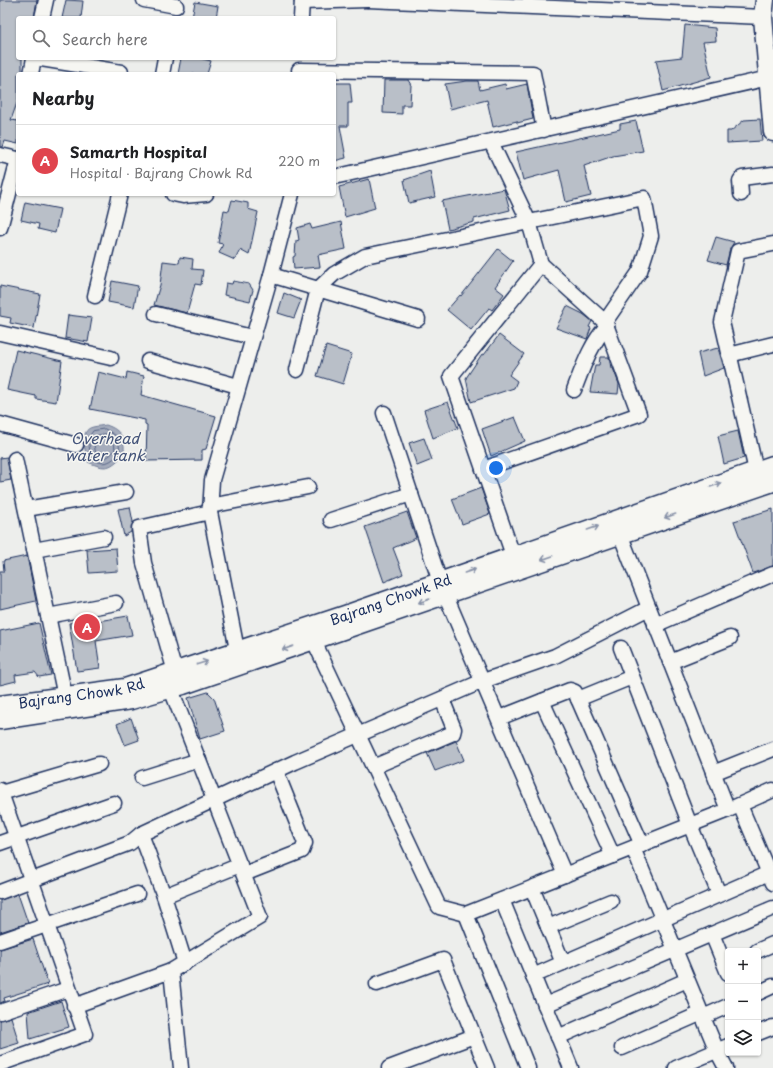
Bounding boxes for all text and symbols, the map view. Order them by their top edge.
search box [16,16,336,60]
icon: search [30,27,52,49]
text: Search here [62,27,148,50]
text: Nearby [32,85,94,111]
text: Samarth Hospital [70,140,207,163]
text: A [40,151,50,170]
text: 220 m [278,151,320,170]
text: Hospital · Bajrang Chowk Rd [70,163,252,182]
water label: Overhead water tank [65,426,146,466]
your location [486,458,506,478]
one-way arrow [710,481,722,489]
one-way arrow [664,513,676,521]
one-way arrow [587,524,600,531]
one-way arrow [541,555,553,563]
one-way arrow [464,567,477,574]
street label: Bajrang Chowk Rd [327,568,454,630]
one-way arrow [417,598,430,605]
pin: A [74,612,100,642]
one-way arrow [281,645,294,652]
one-way arrow [195,659,208,666]
street label: Bajrang Chowk Rd [17,672,147,713]
map controls [725,948,761,1056]
button: + [725,948,761,984]
button: − [725,984,761,1020]
button: layers [725,1020,761,1056]

